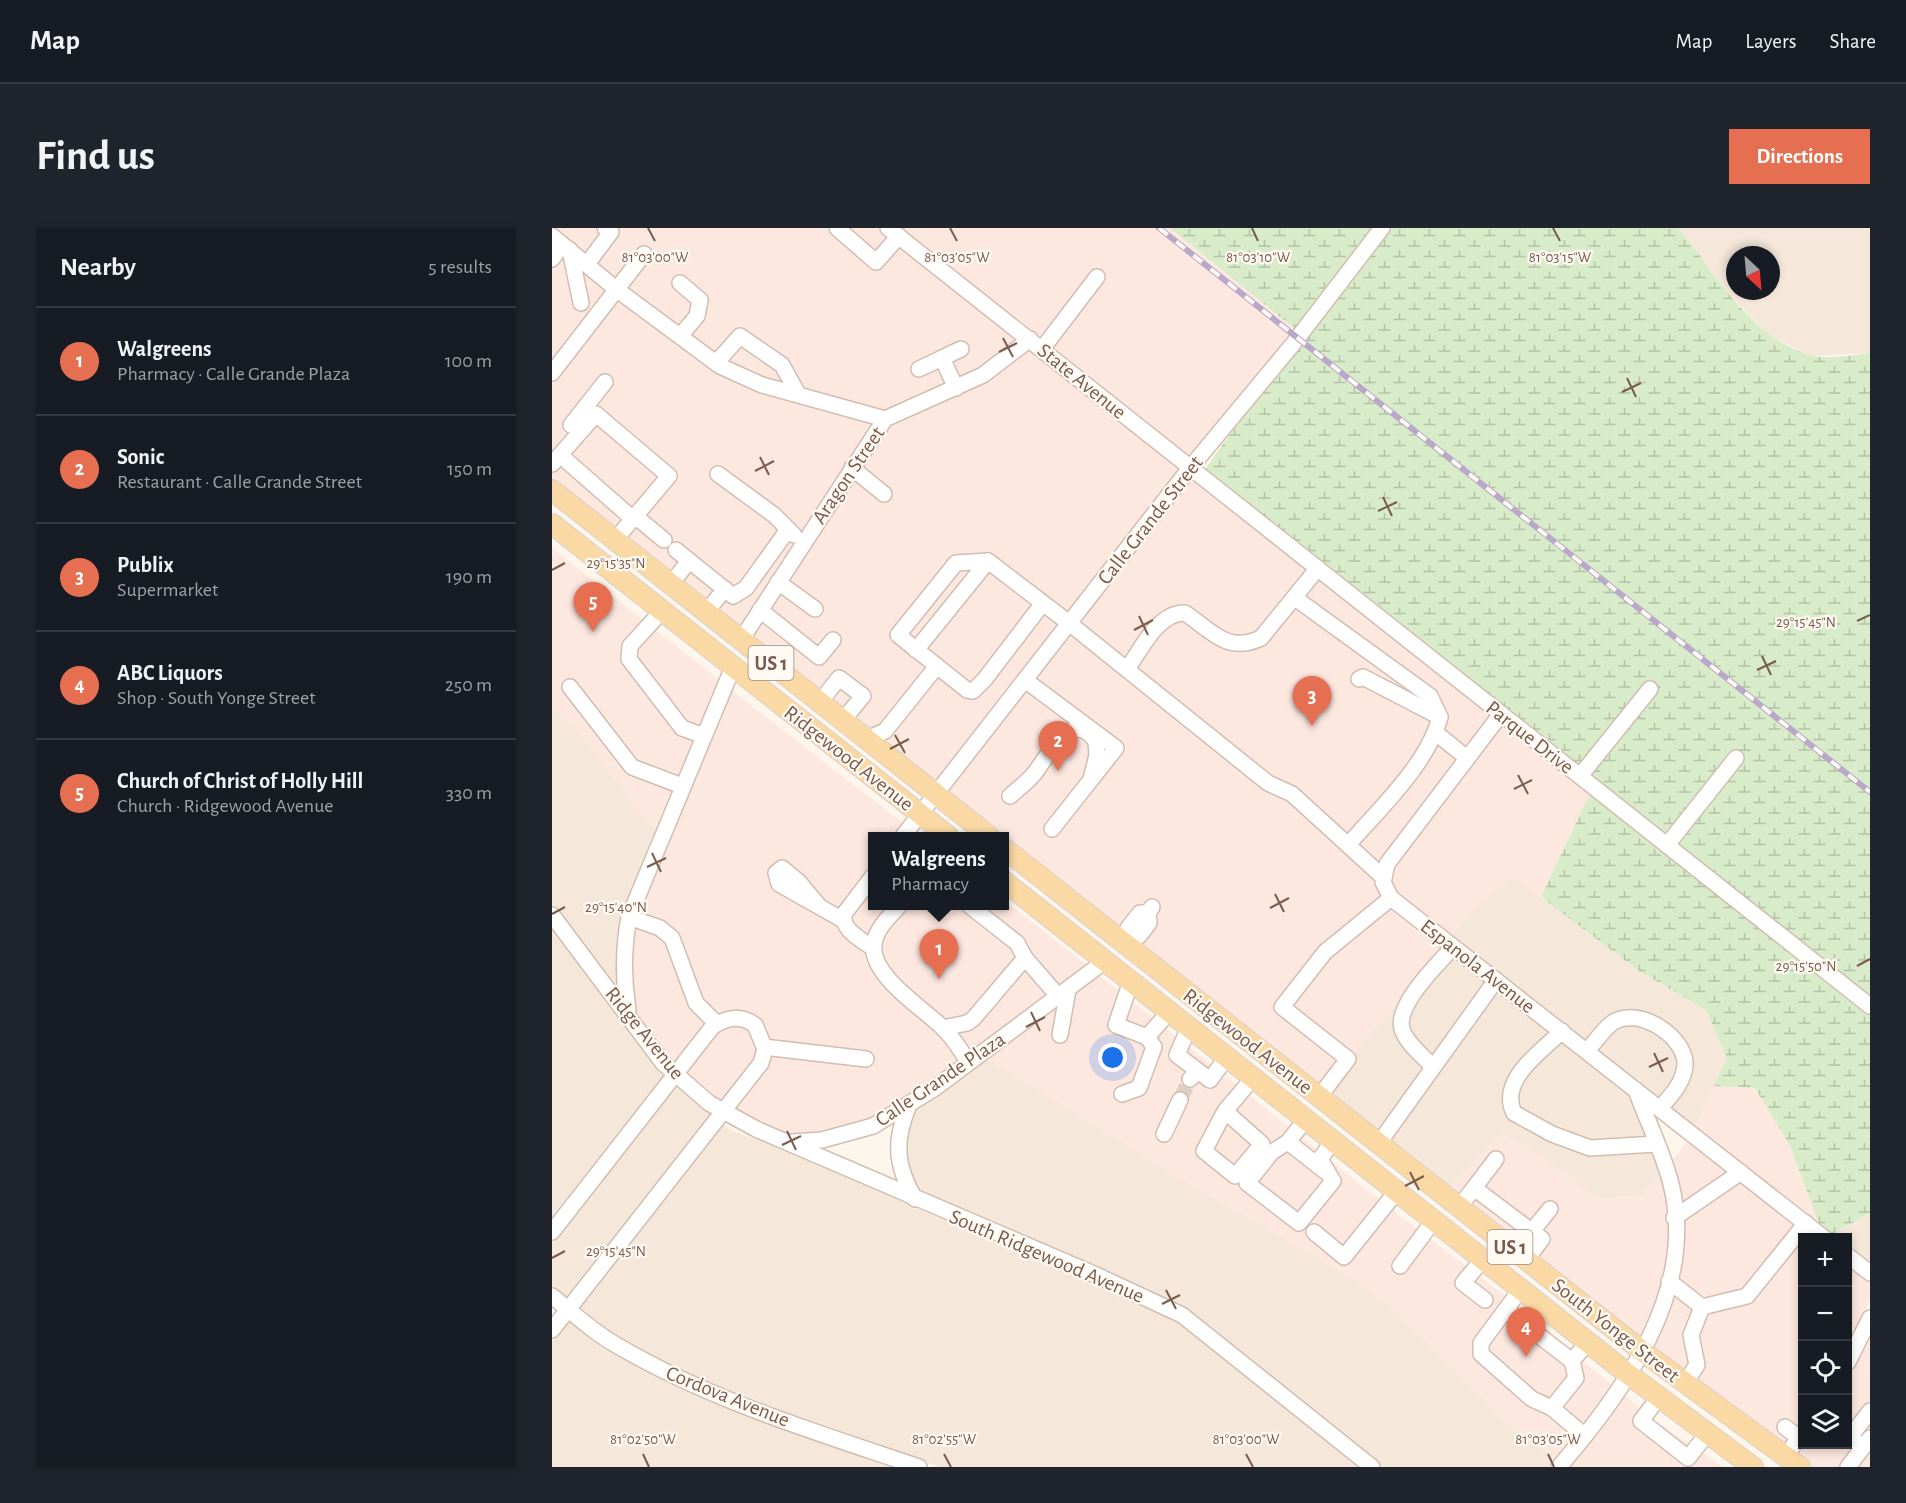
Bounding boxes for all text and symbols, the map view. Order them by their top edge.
text: Map [30,27,80,55]
text: Map [1676,31,1712,52]
text: Layers [1745,31,1796,52]
text: Share [1829,31,1876,52]
button: Directions [1729,129,1870,184]
text: Find us [36,135,155,177]
north arrow [1726,246,1780,300]
text: 81°03'00"W [622,250,689,265]
text: 81°03'05"W [924,250,990,265]
text: 81°03'10"W [1226,250,1291,265]
text: 81°03'15"W [1529,250,1592,265]
text: Nearby [60,254,136,280]
text: 5 results [428,257,492,277]
text: Walgreens [117,338,212,360]
street label: State Avenue [1033,340,1130,423]
text: 1 [76,351,83,371]
text: 100 m [445,351,492,371]
text: Pharmacy · Calle Grande Plaza [117,364,350,384]
street label: Aragon Street [808,423,889,528]
text: Sonic [117,446,164,468]
street label: Calle Grande Street [1094,452,1207,589]
text: 2 [75,459,84,479]
text: 150 m [447,459,492,479]
text: Restaurant · Calle Grande Street [117,472,362,492]
text: Publix [117,554,174,576]
text: 29°15'35"N [586,556,646,571]
text: 3 [75,567,84,587]
text: 190 m [446,567,492,587]
text: Supermarket [117,580,218,600]
pin: 5 [574,582,612,632]
text: 29°15'45"N [1776,615,1836,630]
road number: US 1 [748,646,794,680]
text: ABC Liquors [117,662,223,684]
text: 4 [74,675,85,695]
text: 250 m [445,675,492,695]
pin: 3 [1292,676,1332,726]
text: Shop · South Yonge Street [117,688,316,708]
street label: Parque Drive [1482,697,1577,778]
street label: Ridgewood Avenue [780,702,917,815]
pin: 2 [1038,722,1078,771]
text: Church of Christ of Holly Hill [117,770,363,792]
text: 5 [75,783,84,803]
text: 330 m [446,783,492,803]
text: Church · Ridgewood Avenue [117,796,334,816]
popup [868,832,1009,910]
text: Walgreens [891,848,986,870]
text: Pharmacy [891,874,969,894]
text: 29°15'40"N [585,900,647,915]
street label: Espanola Avenue [1417,915,1539,1017]
pin: 1 [920,930,958,979]
text: 29°15'50"N [1776,959,1836,974]
street label: Ridge Avenue [601,983,688,1084]
street label: Ridgewood Avenue [1179,985,1316,1098]
street label: Calle Grande Plaza [872,1028,1009,1130]
your location [1098,1043,1127,1072]
street label: South Ridgewood Avenue [946,1206,1147,1307]
road number: US 1 [1488,1230,1532,1264]
map controls [1798,1233,1852,1449]
button: + [1798,1233,1852,1287]
text: 29°15'45"N [586,1244,646,1259]
street label: South Yonge Street [1548,1274,1683,1387]
button: − [1798,1287,1852,1341]
pin: 4 [1506,1308,1546,1357]
button: locate [1798,1341,1852,1395]
street label: Cordova Avenue [663,1362,793,1431]
button: layers [1798,1395,1852,1449]
text: 81°02'50"W [610,1432,677,1447]
text: 81°02'55"W [912,1432,977,1447]
text: 81°03'00"W [1213,1432,1280,1447]
text: 81°03'05"W [1515,1432,1581,1447]

